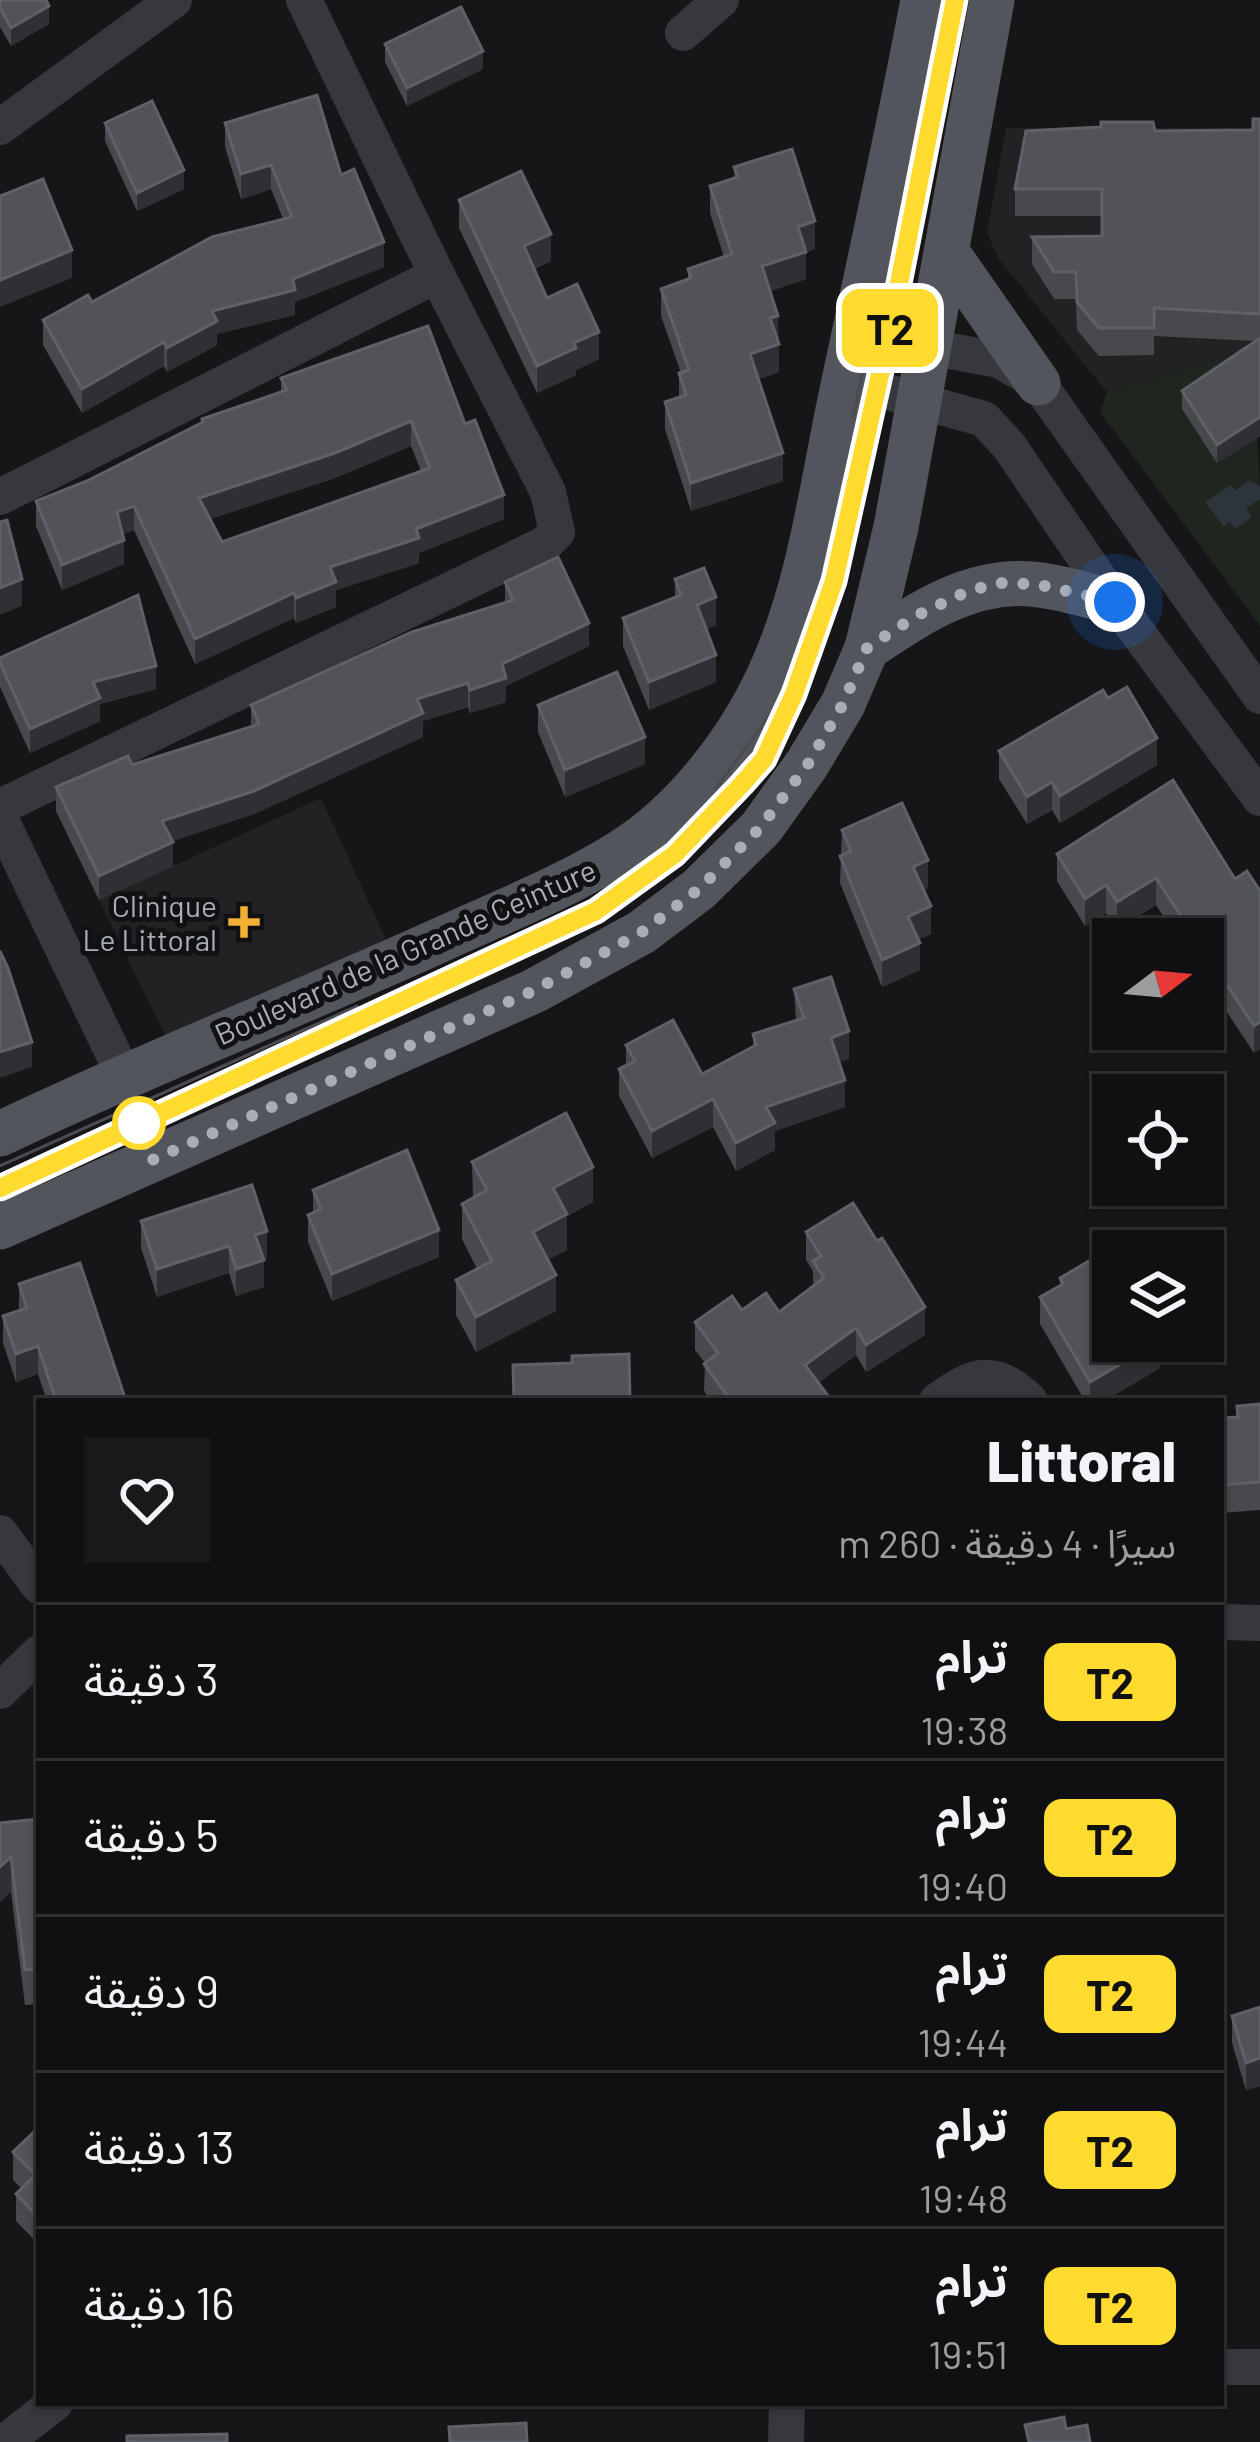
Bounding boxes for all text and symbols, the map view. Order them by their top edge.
line badge: T2 [836,289,944,367]
text: T2 [866,303,914,353]
your location [1085,572,1145,632]
street label: Boulevard de la Grande Ceinture [209,850,601,1052]
place label: Clinique Le Littoral [82,887,217,957]
marker: Clinique Le Littoral [228,906,260,938]
north arrow [1092,918,1224,1050]
map controls [1092,918,1224,1362]
button: locate [1092,1074,1224,1206]
unlabelled marker [114,1098,164,1148]
button: layers [1092,1230,1224,1362]
text: Littoral [987,1425,1176,1493]
button: heart [84,1437,210,1563]
text: سيرًا · 4 دقيقة · 260 m [838,1519,1176,1566]
text: ترام [936,1628,1008,1682]
text: 3 دقيقة [84,1651,219,1705]
text: T2 [1086,1657,1134,1707]
text: 19:38 [920,1706,1008,1753]
text: ترام [936,1784,1008,1838]
text: 5 دقيقة [84,1807,219,1861]
text: T2 [1086,1813,1134,1863]
text: 19:40 [917,1862,1008,1909]
text: ترام [936,1940,1008,1994]
text: 9 دقيقة [84,1963,219,2017]
text: T2 [1086,1969,1134,2019]
text: 19:44 [918,2018,1008,2065]
text: ترام [936,2096,1008,2150]
text: 13 دقيقة [84,2119,234,2173]
text: T2 [1086,2125,1134,2175]
text: 19:48 [919,2174,1008,2221]
text: ترام [936,2252,1008,2306]
text: 16 دقيقة [84,2275,234,2329]
text: T2 [1086,2281,1134,2331]
text: 19:51 [928,2330,1008,2377]

